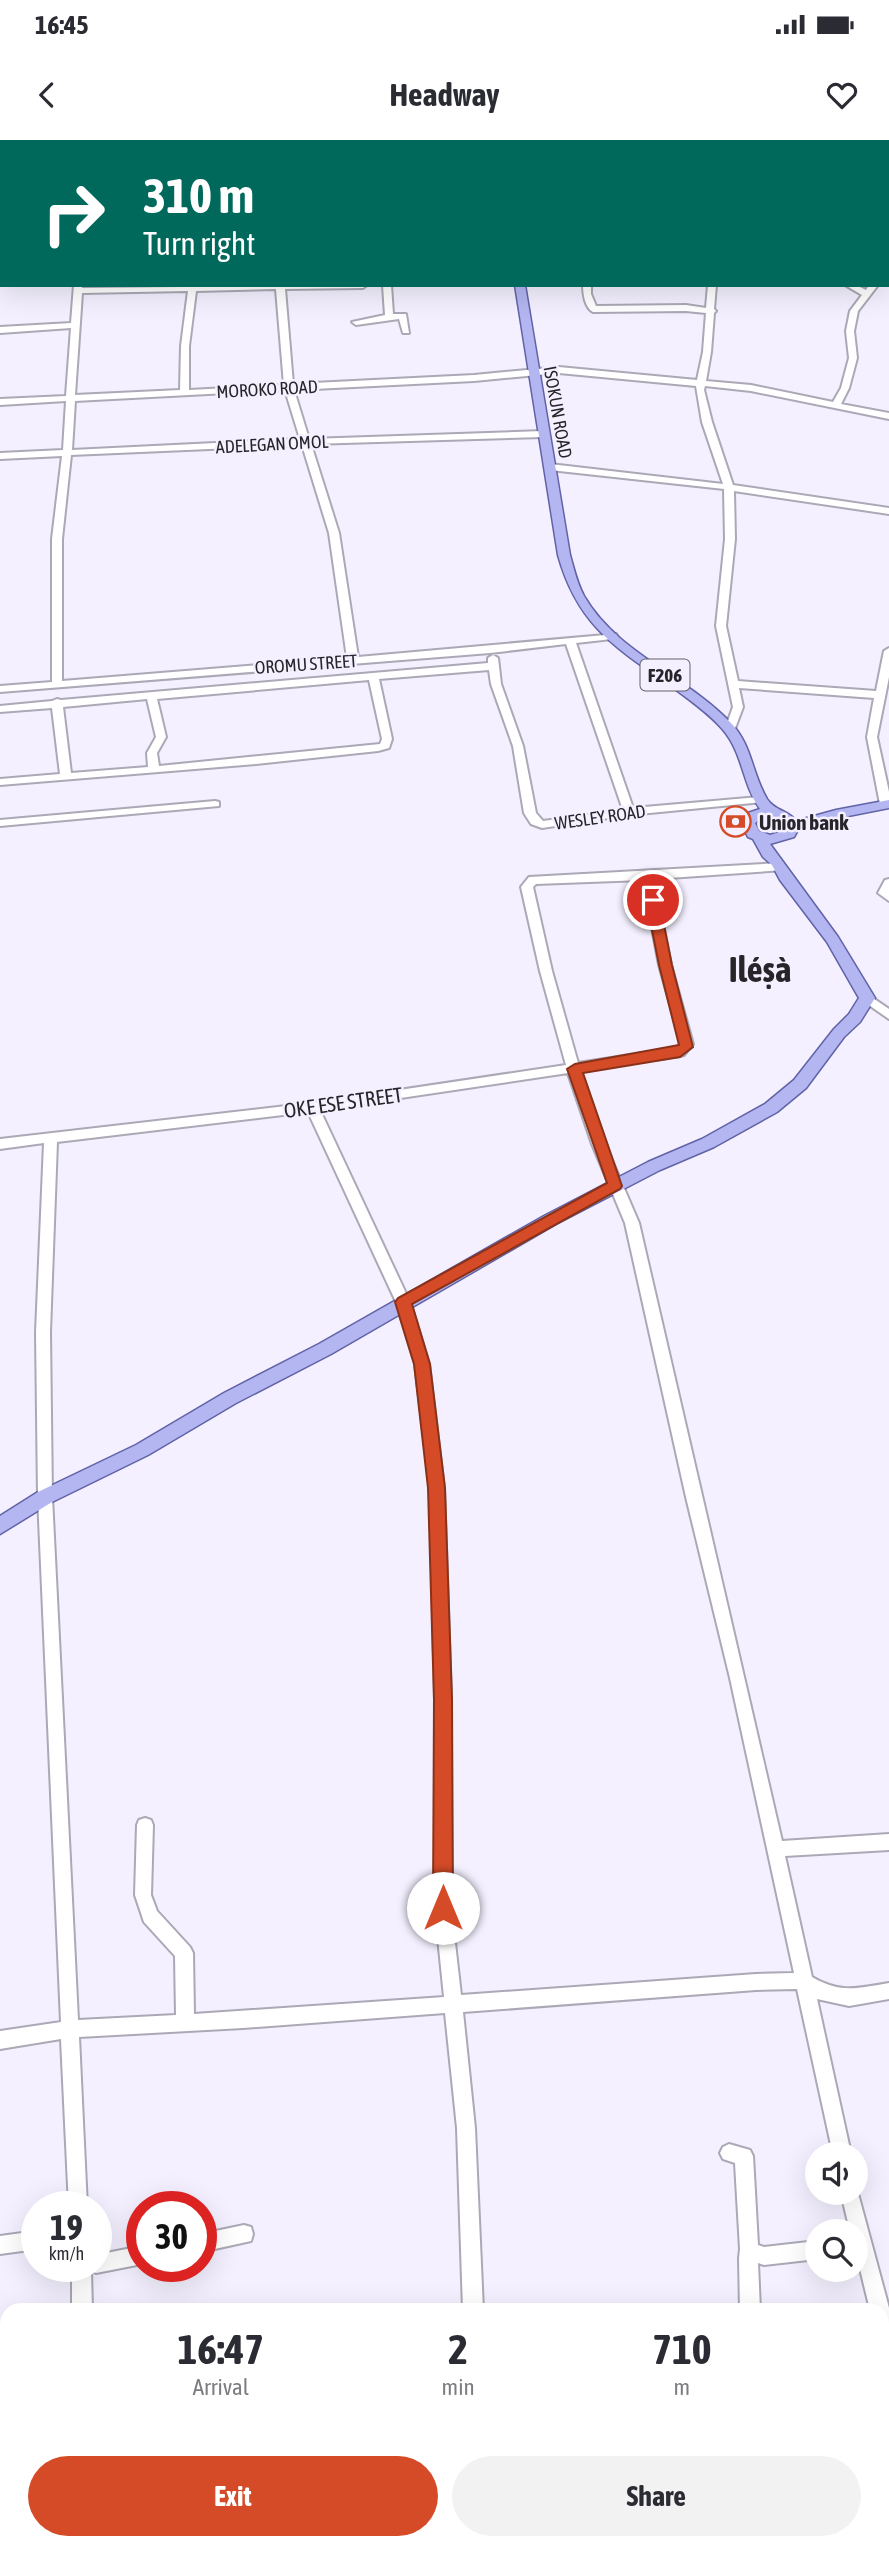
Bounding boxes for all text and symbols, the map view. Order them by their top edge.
text: 16:45 [35,10,89,40]
icon: back [28,76,66,114]
text: Headway [389,76,500,113]
icon: heart [823,76,861,114]
text: 310 m [143,167,254,223]
icon: right [28,168,119,259]
text: Turn right [143,225,256,262]
street label: ISOKUN ROAD [540,364,576,460]
street label: MOROKO ROAD [216,376,318,402]
street label: ADELEGAN OMOL [215,431,329,457]
street label: OROMU STREET [254,650,358,678]
road number: F206 [640,660,690,690]
street label: WESLEY ROAD [553,800,647,834]
bank icon: Union bank [719,805,753,839]
place label: Union bank [759,810,849,834]
pin [623,870,683,930]
icon: arrive [634,881,672,919]
district label: Iléṣà [729,949,791,989]
street label: OKE ESE STREET [282,1082,404,1122]
position arrow [406,1871,480,1945]
map controls [805,2142,868,2282]
button: sound [805,2142,868,2205]
speed limit sign: 30 [126,2191,217,2282]
text: 19 [50,2207,83,2247]
button: search [805,2219,868,2282]
text: km/h [49,2243,84,2264]
text: 16:47 [178,2325,264,2373]
text: 2 [448,2325,468,2373]
text: 710 [652,2325,711,2373]
text: Arrival [193,2374,249,2400]
text: min [442,2374,475,2400]
text: m [674,2374,690,2400]
button: Exit [28,2456,438,2536]
button: Share [452,2456,861,2536]

